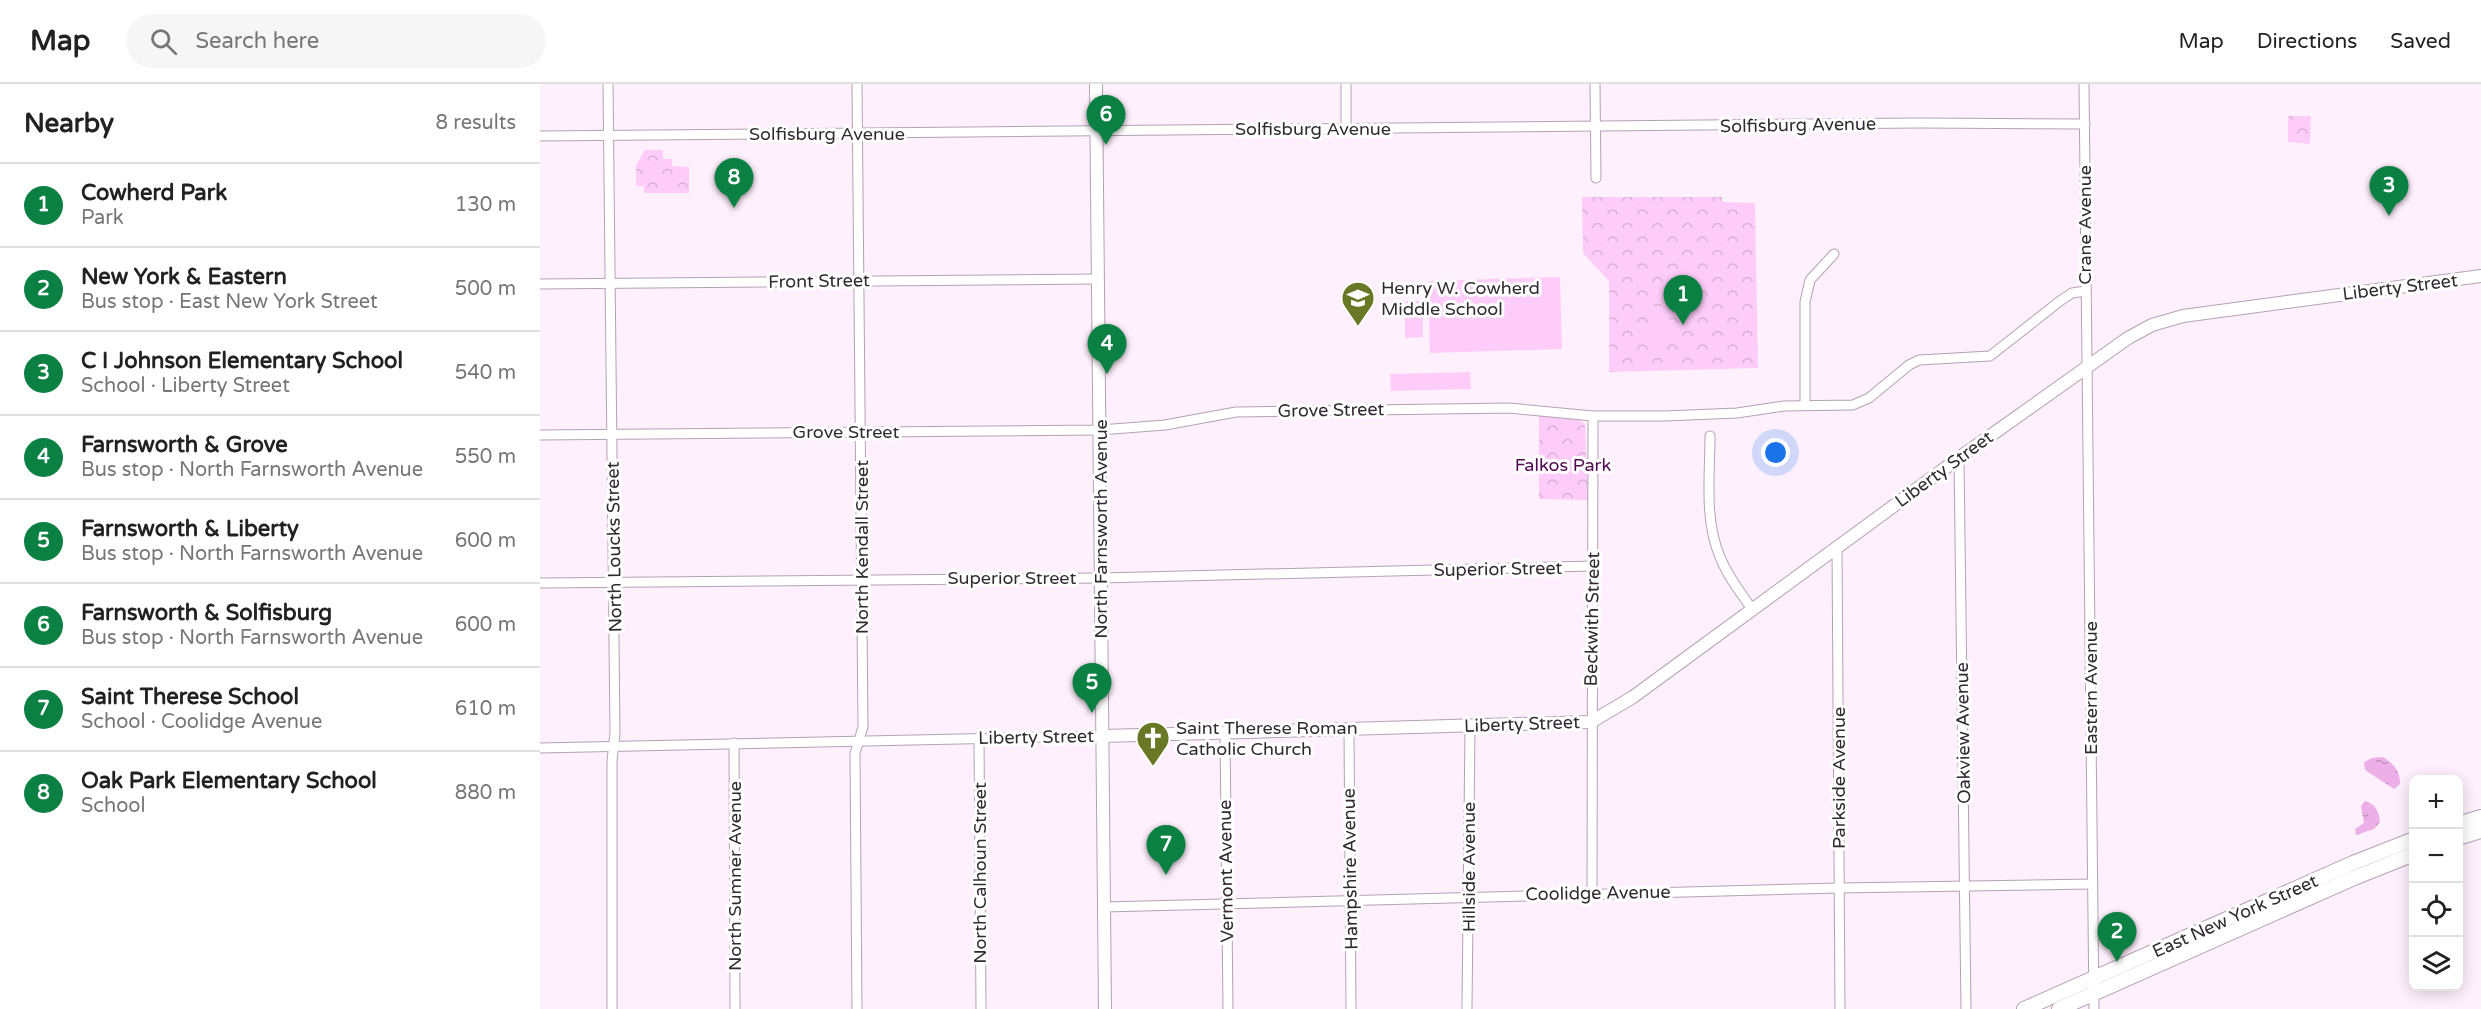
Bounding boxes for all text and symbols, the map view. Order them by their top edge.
search box [126,14,546,68]
text: Map [30,24,90,58]
icon: search [147,25,180,58]
text: Search here [195,28,319,54]
text: Map [2178,29,2224,54]
text: Directions [2257,29,2357,54]
text: Saved [2390,29,2451,54]
pin: 6 [1086,95,1126,145]
text: Nearby [24,108,114,139]
text: 8 results [436,111,516,135]
street label: Solfisburg Avenue [1720,113,1876,137]
street label: Solfisburg Avenue [1235,118,1391,140]
street label: Solfisburg Avenue [749,123,905,145]
pin: 8 [714,158,754,208]
street label: Crane Avenue [2074,165,2096,285]
pin: 3 [2370,166,2408,216]
text: Cowherd Park [81,180,227,206]
text: 1 [37,193,50,217]
text: 130 m [455,193,516,217]
text: Park [81,206,124,230]
text: New York & Eastern [81,264,287,290]
street label: Front Street [768,269,870,293]
street label: Liberty Street [2341,269,2459,305]
pin: 1 [1664,276,1702,325]
text: 2 [37,277,50,301]
text: 500 m [455,277,516,301]
place label: Henry W. Cowherd Middle School [1381,277,1540,320]
school or university icon: Henry W. Cowherd Middle School [1340,280,1376,327]
text: Bus stop · East New York Street [81,290,378,314]
pin: 4 [1088,324,1126,374]
text: C I Johnson Elementary School [81,348,403,374]
text: 3 [37,361,50,385]
text: 540 m [455,361,516,385]
text: School · Liberty Street [81,374,290,398]
street label: Grove Street [1277,398,1385,422]
street label: North Farnsworth Avenue [1090,419,1112,639]
street label: Grove Street [793,421,900,443]
street label: Liberty Street [1891,426,1997,512]
text: Farnsworth & Grove [81,432,288,458]
your location [1761,438,1790,467]
text: 4 [37,445,50,469]
text: 550 m [455,445,516,469]
park label: Falkos Park [1515,454,1611,476]
text: Bus stop · North Farnsworth Avenue [81,458,423,482]
street label: North Kendall Street [851,460,873,634]
street label: North Loucks Street [602,461,626,633]
text: Farnsworth & Liberty [81,516,299,542]
text: 5 [37,529,50,553]
text: 600 m [455,529,516,553]
text: Bus stop · North Farnsworth Avenue [81,542,423,566]
street label: Beckwith Street [1580,551,1604,687]
street label: Superior Street [1433,557,1563,581]
street label: Superior Street [948,567,1077,589]
text: Farnsworth & Solfisburg [81,600,332,626]
text: 6 [37,613,50,637]
text: 600 m [455,613,516,637]
street label: Eastern Avenue [2080,621,2102,755]
text: Bus stop · North Farnsworth Avenue [81,626,423,650]
street label: Oakview Avenue [1951,662,1975,804]
pin: 5 [1072,664,1112,713]
text: Saint Therese School [81,684,299,710]
text: 7 [37,697,50,721]
text: 610 m [455,697,516,721]
street label: Parkside Avenue [1828,707,1850,849]
text: School · Coolidge Avenue [81,710,322,734]
street label: Liberty Street [1464,711,1580,737]
place label: Saint Therese Roman Catholic Church [1176,717,1358,760]
church icon: Saint Therese Roman Catholic Church [1135,720,1171,767]
street label: Liberty Street [978,725,1094,749]
text: Oak Park Elementary School [81,768,377,794]
map controls [2409,775,2463,991]
button: + [2409,775,2463,829]
text: 8 [37,781,50,805]
text: 880 m [455,781,516,805]
street label: North Sumner Avenue [724,781,746,971]
street label: North Calhoun Street [969,782,991,964]
street label: Hampshire Avenue [1338,788,1362,950]
text: School [81,794,145,818]
street label: Vermont Avenue [1214,799,1238,943]
street label: Hillside Avenue [1458,802,1480,932]
pin: 7 [1146,826,1186,875]
button: − [2409,829,2463,883]
street label: East New York Street [2149,870,2321,962]
street label: Coolidge Avenue [1525,881,1671,905]
button: locate [2409,883,2463,937]
pin: 2 [2098,912,2136,962]
button: layers [2409,937,2463,991]

